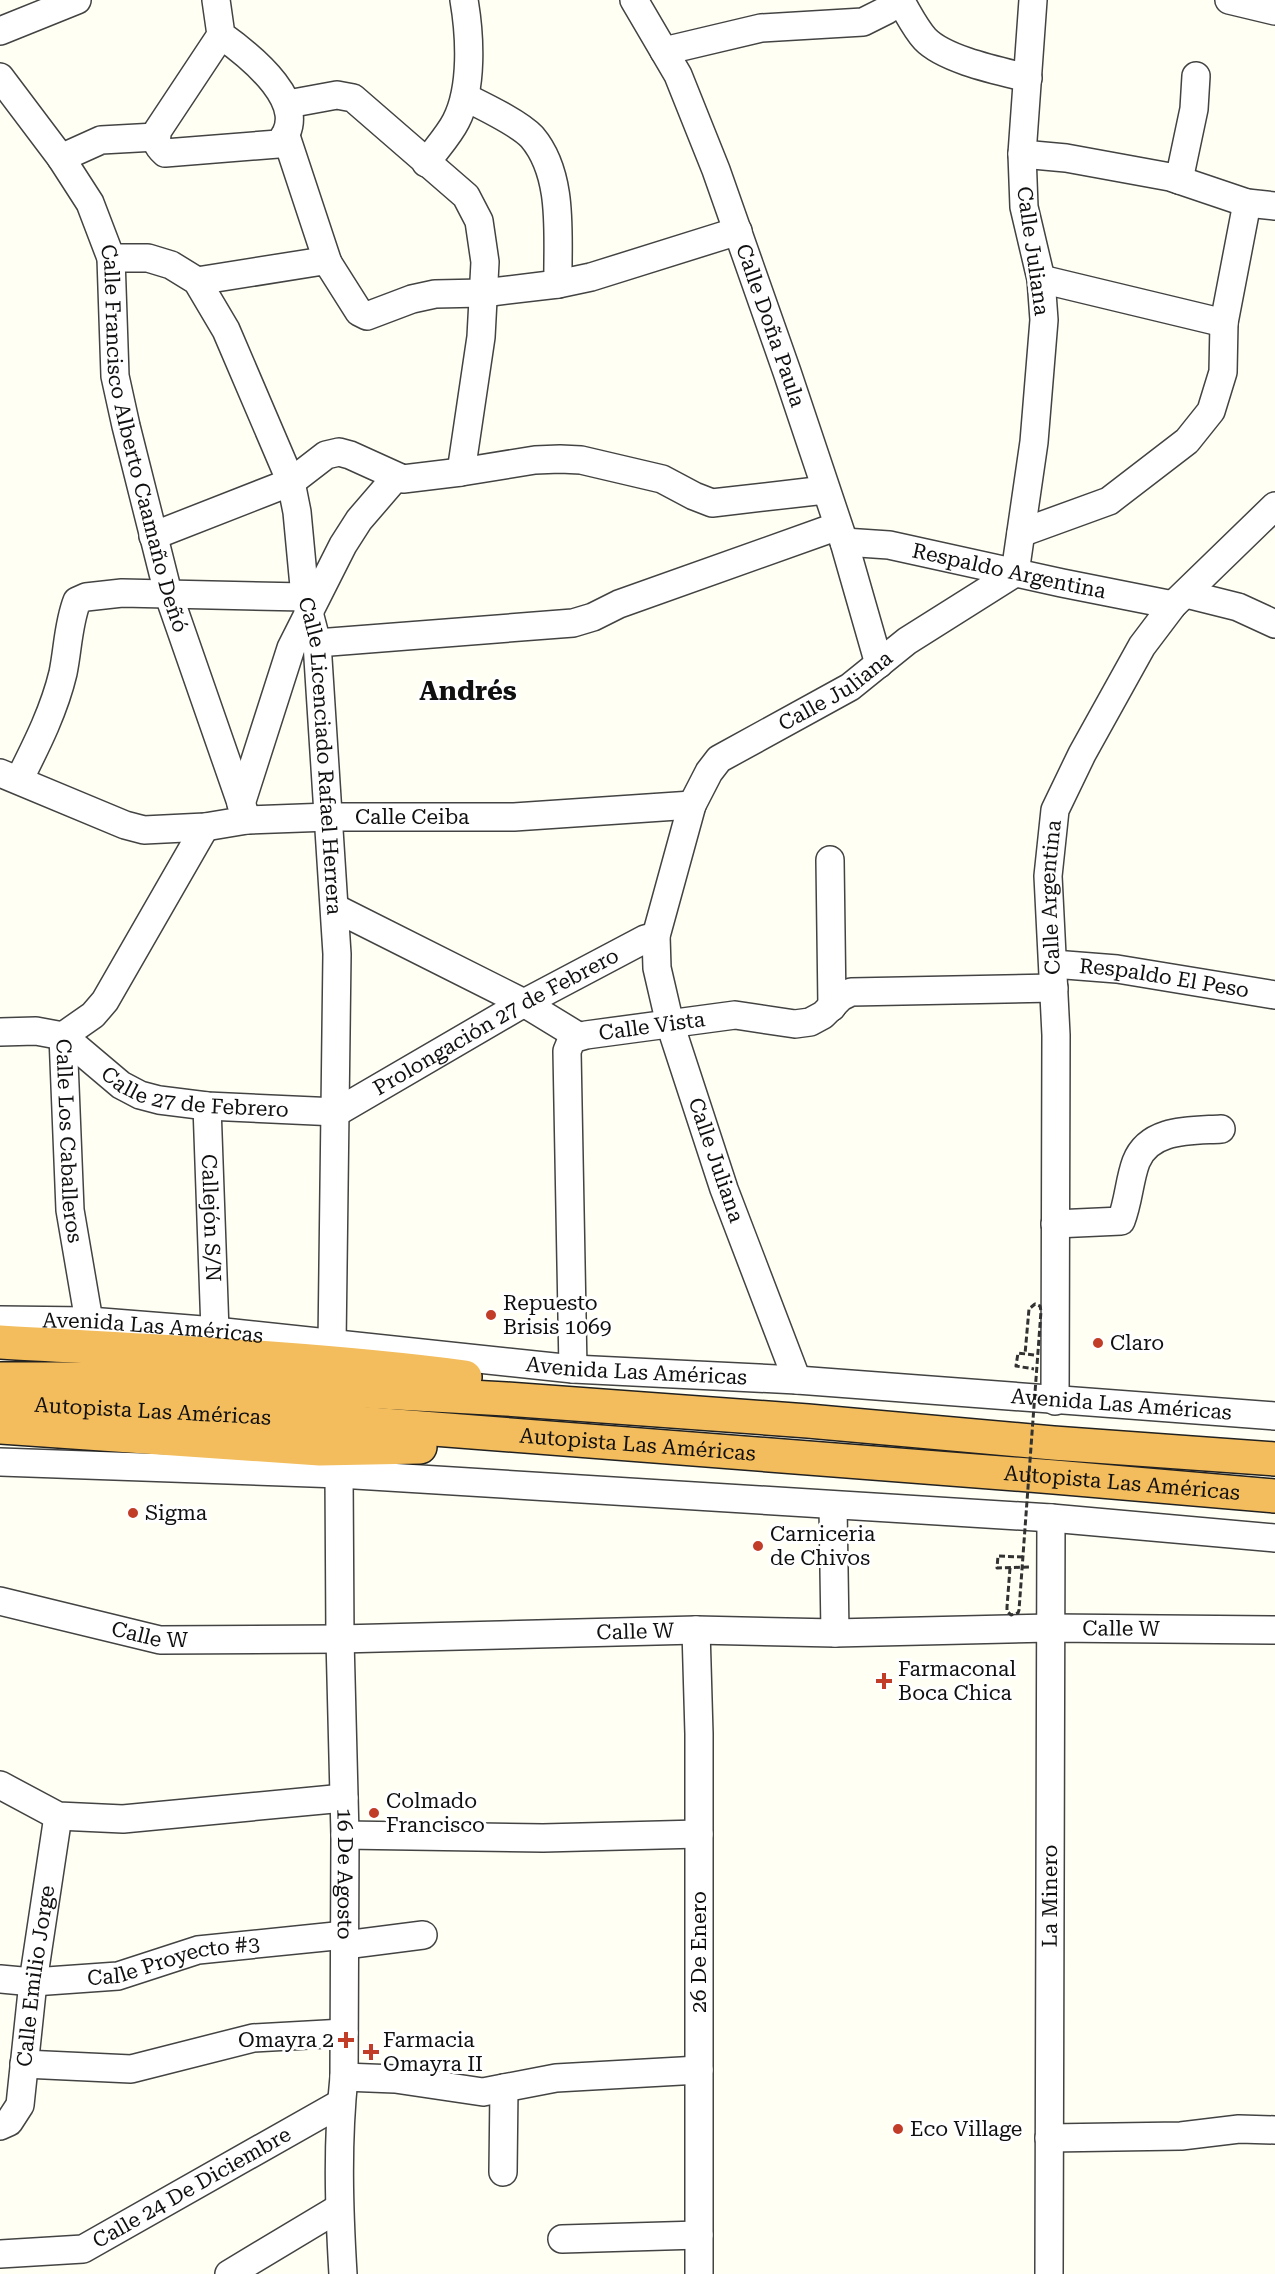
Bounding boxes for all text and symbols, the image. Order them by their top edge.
street label: Calle Juliana [1012,185,1054,318]
street label: Calle Francisco Alberto Caamaño Deñó [95,241,193,635]
street label: Calle Doña Paula [731,241,810,411]
street label: Respaldo Argentina [910,538,1109,604]
street label: Calle Licenciado Rafael Herrera [294,594,346,916]
street label: Calle Juliana [774,645,898,736]
district label: Andrés [419,675,517,707]
street label: Calle Ceiba [355,805,470,829]
street label: Calle Argentina [1036,818,1066,975]
street label: Prolongación 27 de Febrero [369,943,623,1100]
street label: Respaldo El Peso [1078,954,1251,1003]
street label: Calle Vista [597,1007,707,1045]
street label: Calle Los Caballeros [51,1038,87,1245]
street label: Calle 27 de Febrero [96,1062,289,1122]
street label: Calle Juliana [683,1094,749,1226]
street label: Callejón S/N [197,1154,225,1282]
place label: Repuesto Brisis 1069 [503,1291,612,1339]
street label: Avenida Las Américas [42,1308,264,1348]
marker: Repuesto Brisis 1069 [484,1308,498,1322]
place label: Claro [1110,1331,1164,1355]
marker: Claro [1091,1336,1105,1350]
street label: Avenida Las Américas [525,1352,748,1390]
street label: Avenida Las Américas [1010,1384,1233,1425]
street label: Autopista Las Américas [34,1393,272,1430]
street label: Autopista Las Américas [519,1424,757,1466]
street label: Autopista Las Américas [1003,1461,1241,1505]
place label: Sigma [145,1501,208,1525]
marker: Sigma [126,1506,140,1520]
place label: Carniceria de Chivos [770,1522,876,1570]
marker: Carniceria de Chivos [751,1539,765,1553]
street label: Calle W [1082,1616,1161,1641]
street label: Calle W [109,1617,189,1652]
street label: Calle W [596,1619,675,1645]
place label: Farmaconal Boca Chica [898,1657,1016,1705]
marker: Farmaconal Boca Chica [875,1672,893,1690]
place label: Colmado Francisco [386,1789,485,1837]
marker: Colmado Francisco [367,1806,381,1820]
street label: 16 De Agosto [332,1808,357,1940]
street label: La Minero [1038,1844,1062,1948]
street label: Calle Emilio Jorge [12,1884,59,2068]
street label: 26 De Enero [687,1891,711,2013]
street label: Calle Proyecto #3 [86,1932,261,1990]
place label: Omayra 2 [238,2028,334,2052]
place label: Farmacia Omayra II [383,2028,483,2076]
marker: Omayra 2 [339,2033,353,2047]
marker: Farmacia Omayra II [364,2045,378,2059]
place label: Eco Village [910,2117,1022,2141]
street label: Calle 24 De Diciembre [88,2122,295,2253]
marker: Eco Village [891,2122,905,2136]

